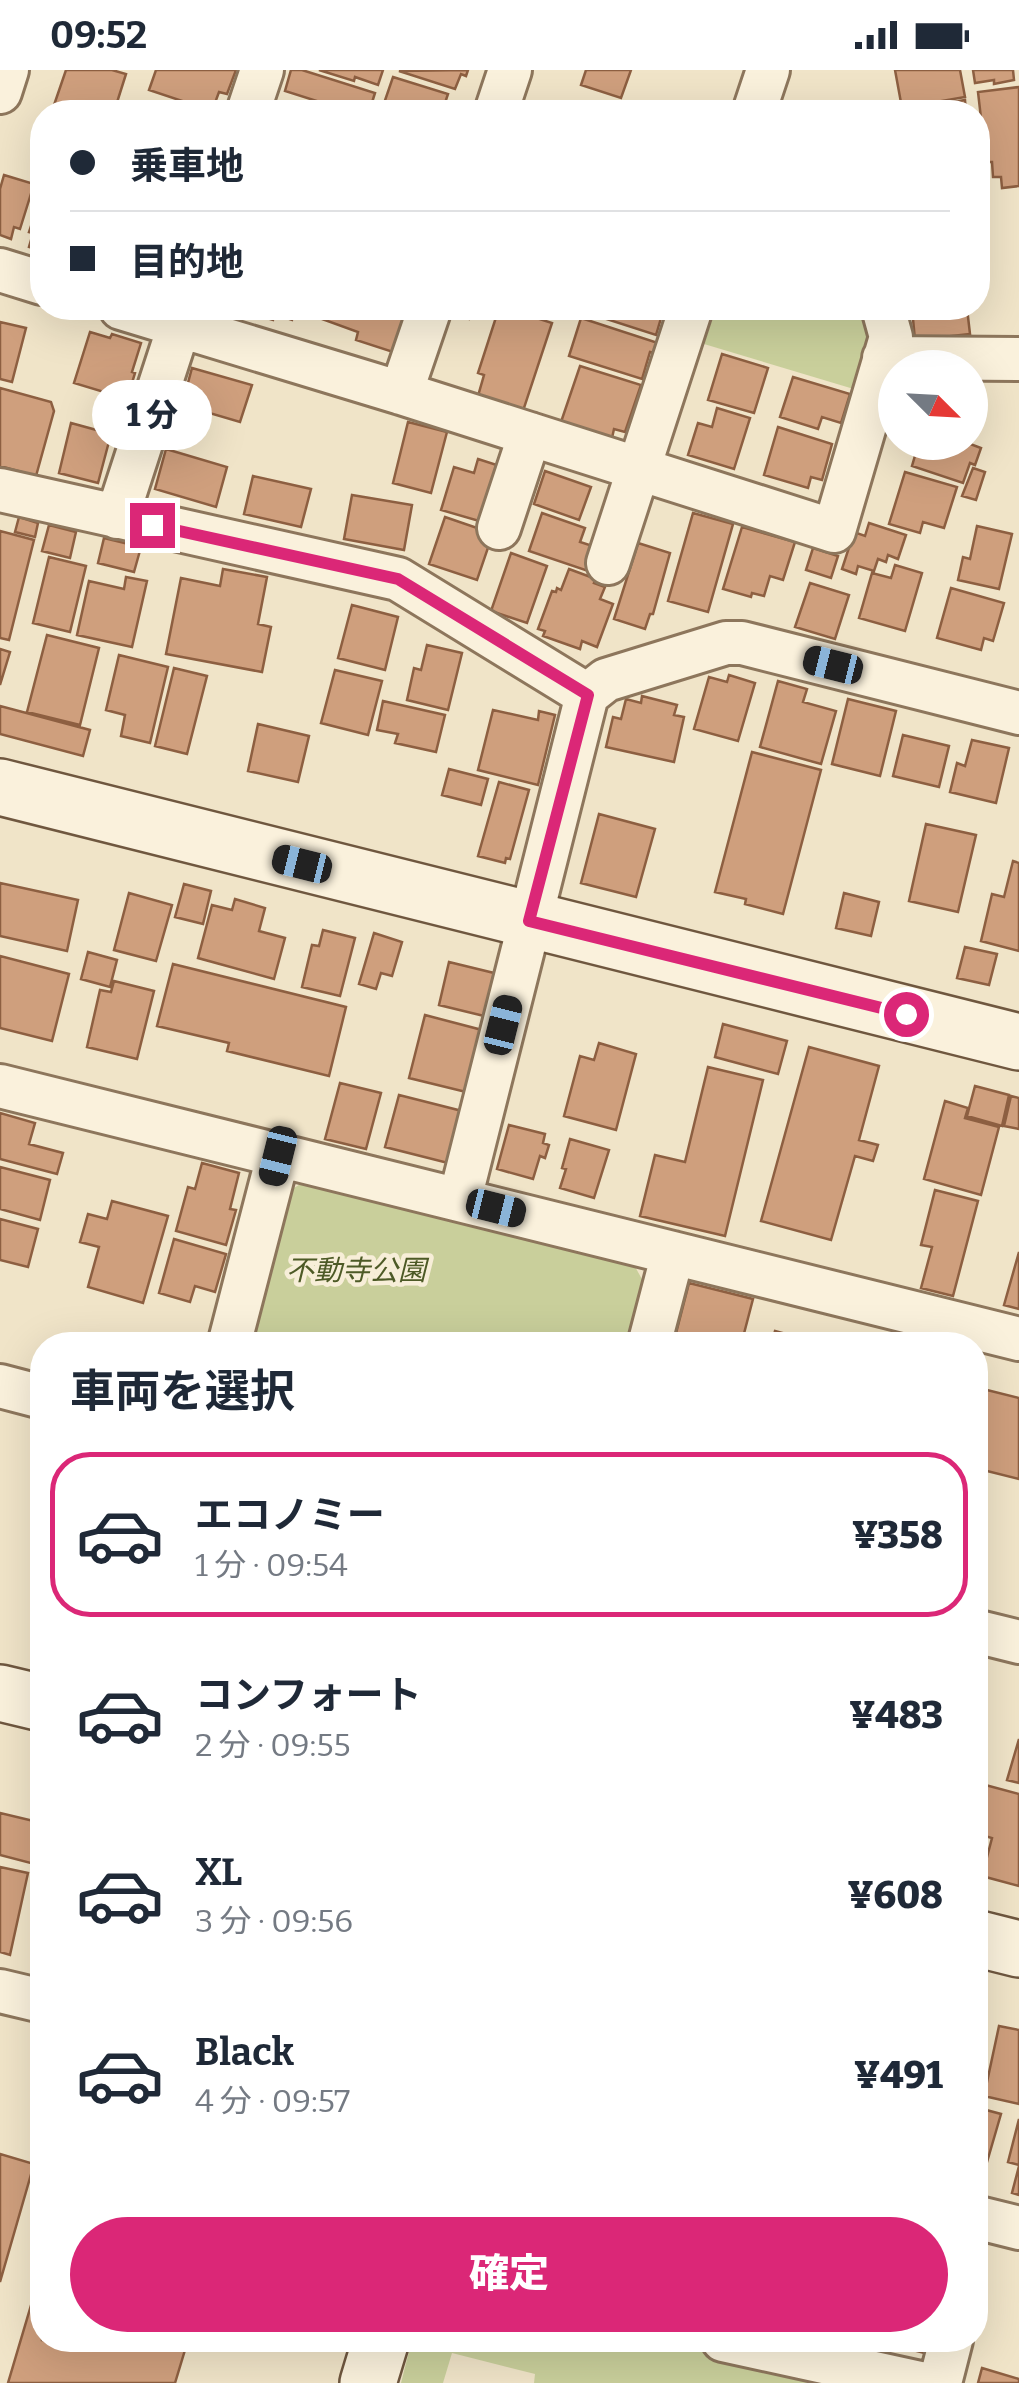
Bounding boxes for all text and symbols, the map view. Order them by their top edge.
text: 09:52 [50,12,147,58]
text: 乗車地 [130,143,244,189]
text: 目的地 [130,239,244,285]
north arrow [878,350,988,460]
map controls [878,350,988,460]
callout: 1 分 [92,380,212,450]
text: 1 分 [126,396,178,434]
route end [130,503,175,548]
car [800,643,866,687]
car [269,842,335,886]
car [481,992,525,1058]
route start [884,992,929,1037]
car [256,1123,300,1189]
car [463,1186,529,1230]
park label: 不動寺公園 [286,1254,430,1287]
text: 車両を選択 [70,1365,295,1419]
icon: car [75,1490,165,1580]
text: エコノミー [195,1492,385,1538]
text: ¥358 [852,1512,943,1558]
text: 1 分 · 09:54 [195,1546,348,1584]
icon: car [75,1670,165,1760]
text: コンフォート [195,1672,422,1718]
text: ¥483 [849,1692,943,1738]
text: 2 分 · 09:55 [195,1726,351,1764]
text: XL [195,1849,242,1895]
icon: car [75,1850,165,1940]
text: ¥608 [848,1872,943,1918]
text: 3 分 · 09:56 [195,1902,353,1940]
text: Black [195,2029,294,2075]
icon: car [75,2030,165,2120]
text: ¥491 [854,2052,943,2098]
text: 4 分 · 09:57 [195,2082,350,2120]
button: 確定 [70,2217,948,2332]

